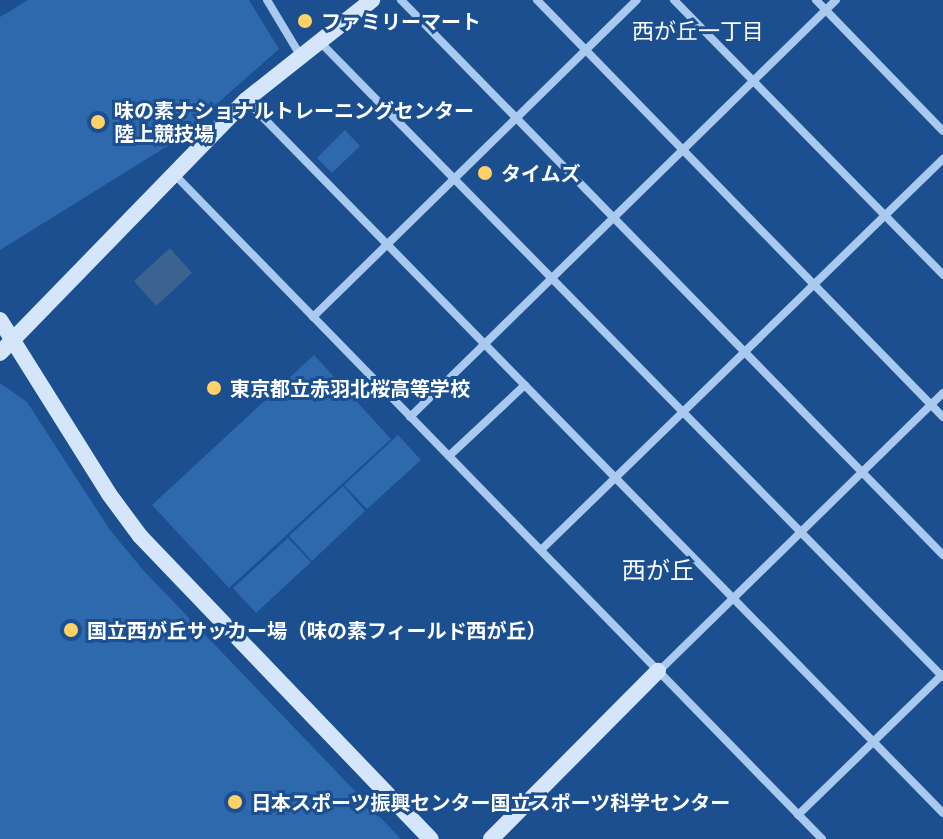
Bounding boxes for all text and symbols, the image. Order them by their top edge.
place label: ファミリーマート [321,9,481,33]
marker: ファミリーマート [296,12,314,30]
district label: 西が丘一丁目 [632,19,764,45]
place label: 味の素ナショナルトレーニングセンター 陸上競技場 [114,98,474,145]
marker: 味の素ナショナルトレーニングセンター 陸上競技場 [89,113,107,131]
place label: タイムズ [501,161,581,185]
marker: タイムズ [476,164,494,182]
place label: 東京都立赤羽北桜高等学校 [230,376,470,400]
marker: 東京都立赤羽北桜高等学校 [205,379,223,397]
district label: 西が丘 [622,557,694,585]
place label: 国立西が丘サッカー場（味の素フィールド西が丘） [87,618,547,642]
marker: 国立西が丘サッカー場（味の素フィールド西が丘） [62,621,80,639]
place label: 日本スポーツ振興センター国立スポーツ科学センター [251,790,731,814]
marker: 日本スポーツ振興センター国立スポーツ科学センター [226,793,244,811]

